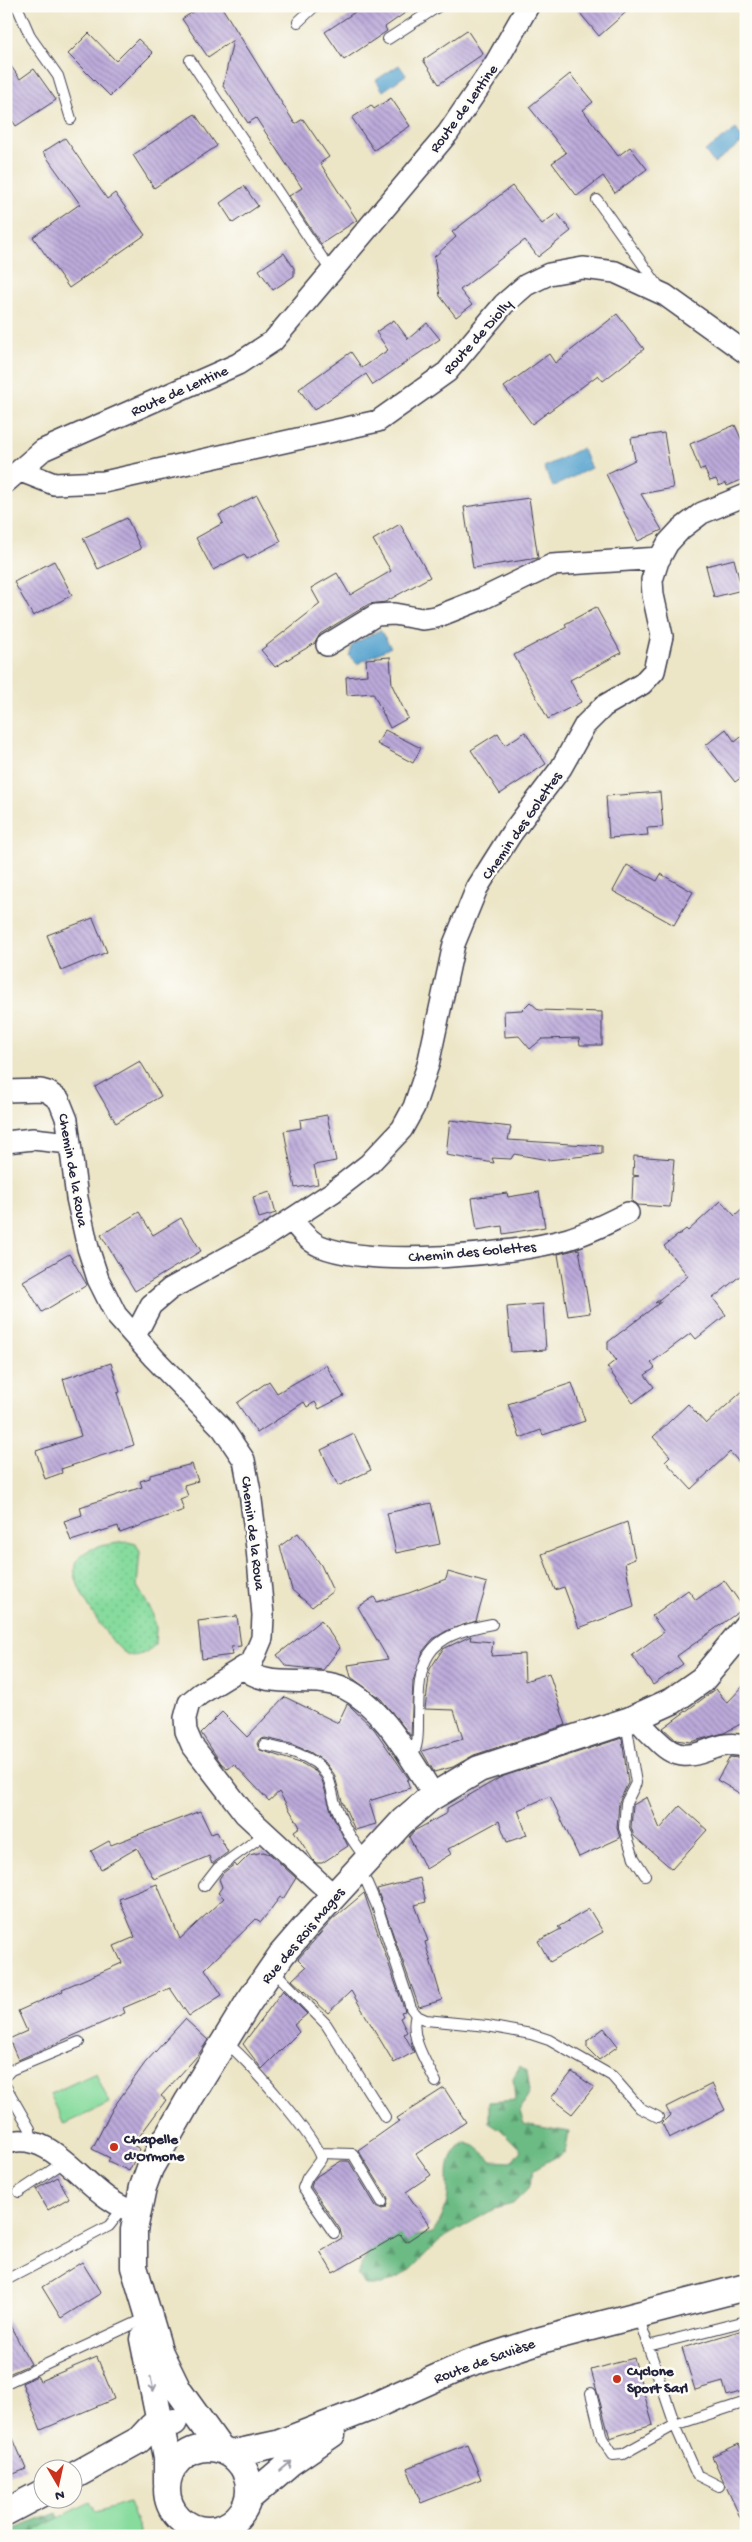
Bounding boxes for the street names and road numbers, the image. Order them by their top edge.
street label: Route de Lentine [427,61,503,157]
street label: Route de Diolly [440,296,517,379]
street label: Route de Lentine [128,362,232,421]
street label: Chemin des Golettes [479,768,567,884]
street label: Chemin de la Roua [53,1112,91,1229]
street label: Chemin des Golettes [408,1238,537,1268]
street label: Chemin de la Roua [236,1475,268,1592]
street label: Rue des Rois Mages [258,1884,349,1988]
street label: Route de Savièse [432,2335,538,2389]

